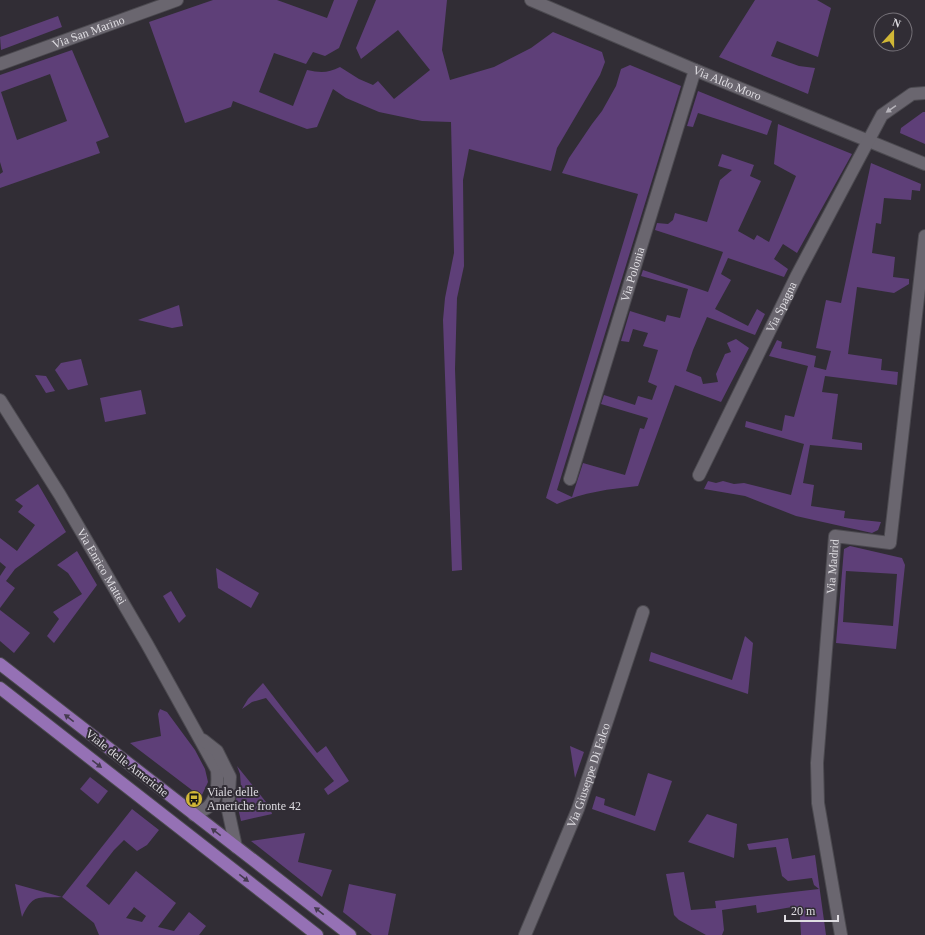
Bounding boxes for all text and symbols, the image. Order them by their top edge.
north arrow [873,12,913,52]
street label: Via San Marino [50,13,127,52]
text: N [891,16,902,30]
street label: Via Aldo Moro [691,63,763,103]
one-way arrow [885,105,896,113]
street label: Via Polonia [618,245,648,303]
street label: Via Spagna [763,279,800,335]
street label: Via Enrico Mattei [74,526,130,608]
street label: Via Madrid [823,539,842,595]
one-way arrow [64,713,75,722]
street label: Via Giuseppe Di Falco [564,721,613,830]
street label: Viale delle Americhe [83,726,171,800]
one-way arrow [92,759,103,768]
place label: Viale delle Americhe fronte 42 [207,785,301,813]
bus stop icon: Viale delle Americhe fronte 42 [184,789,204,809]
one-way arrow [211,828,221,836]
one-way arrow [238,874,249,882]
scale bar [785,897,838,923]
text: 20 m [791,904,816,918]
one-way arrow [313,907,324,915]

